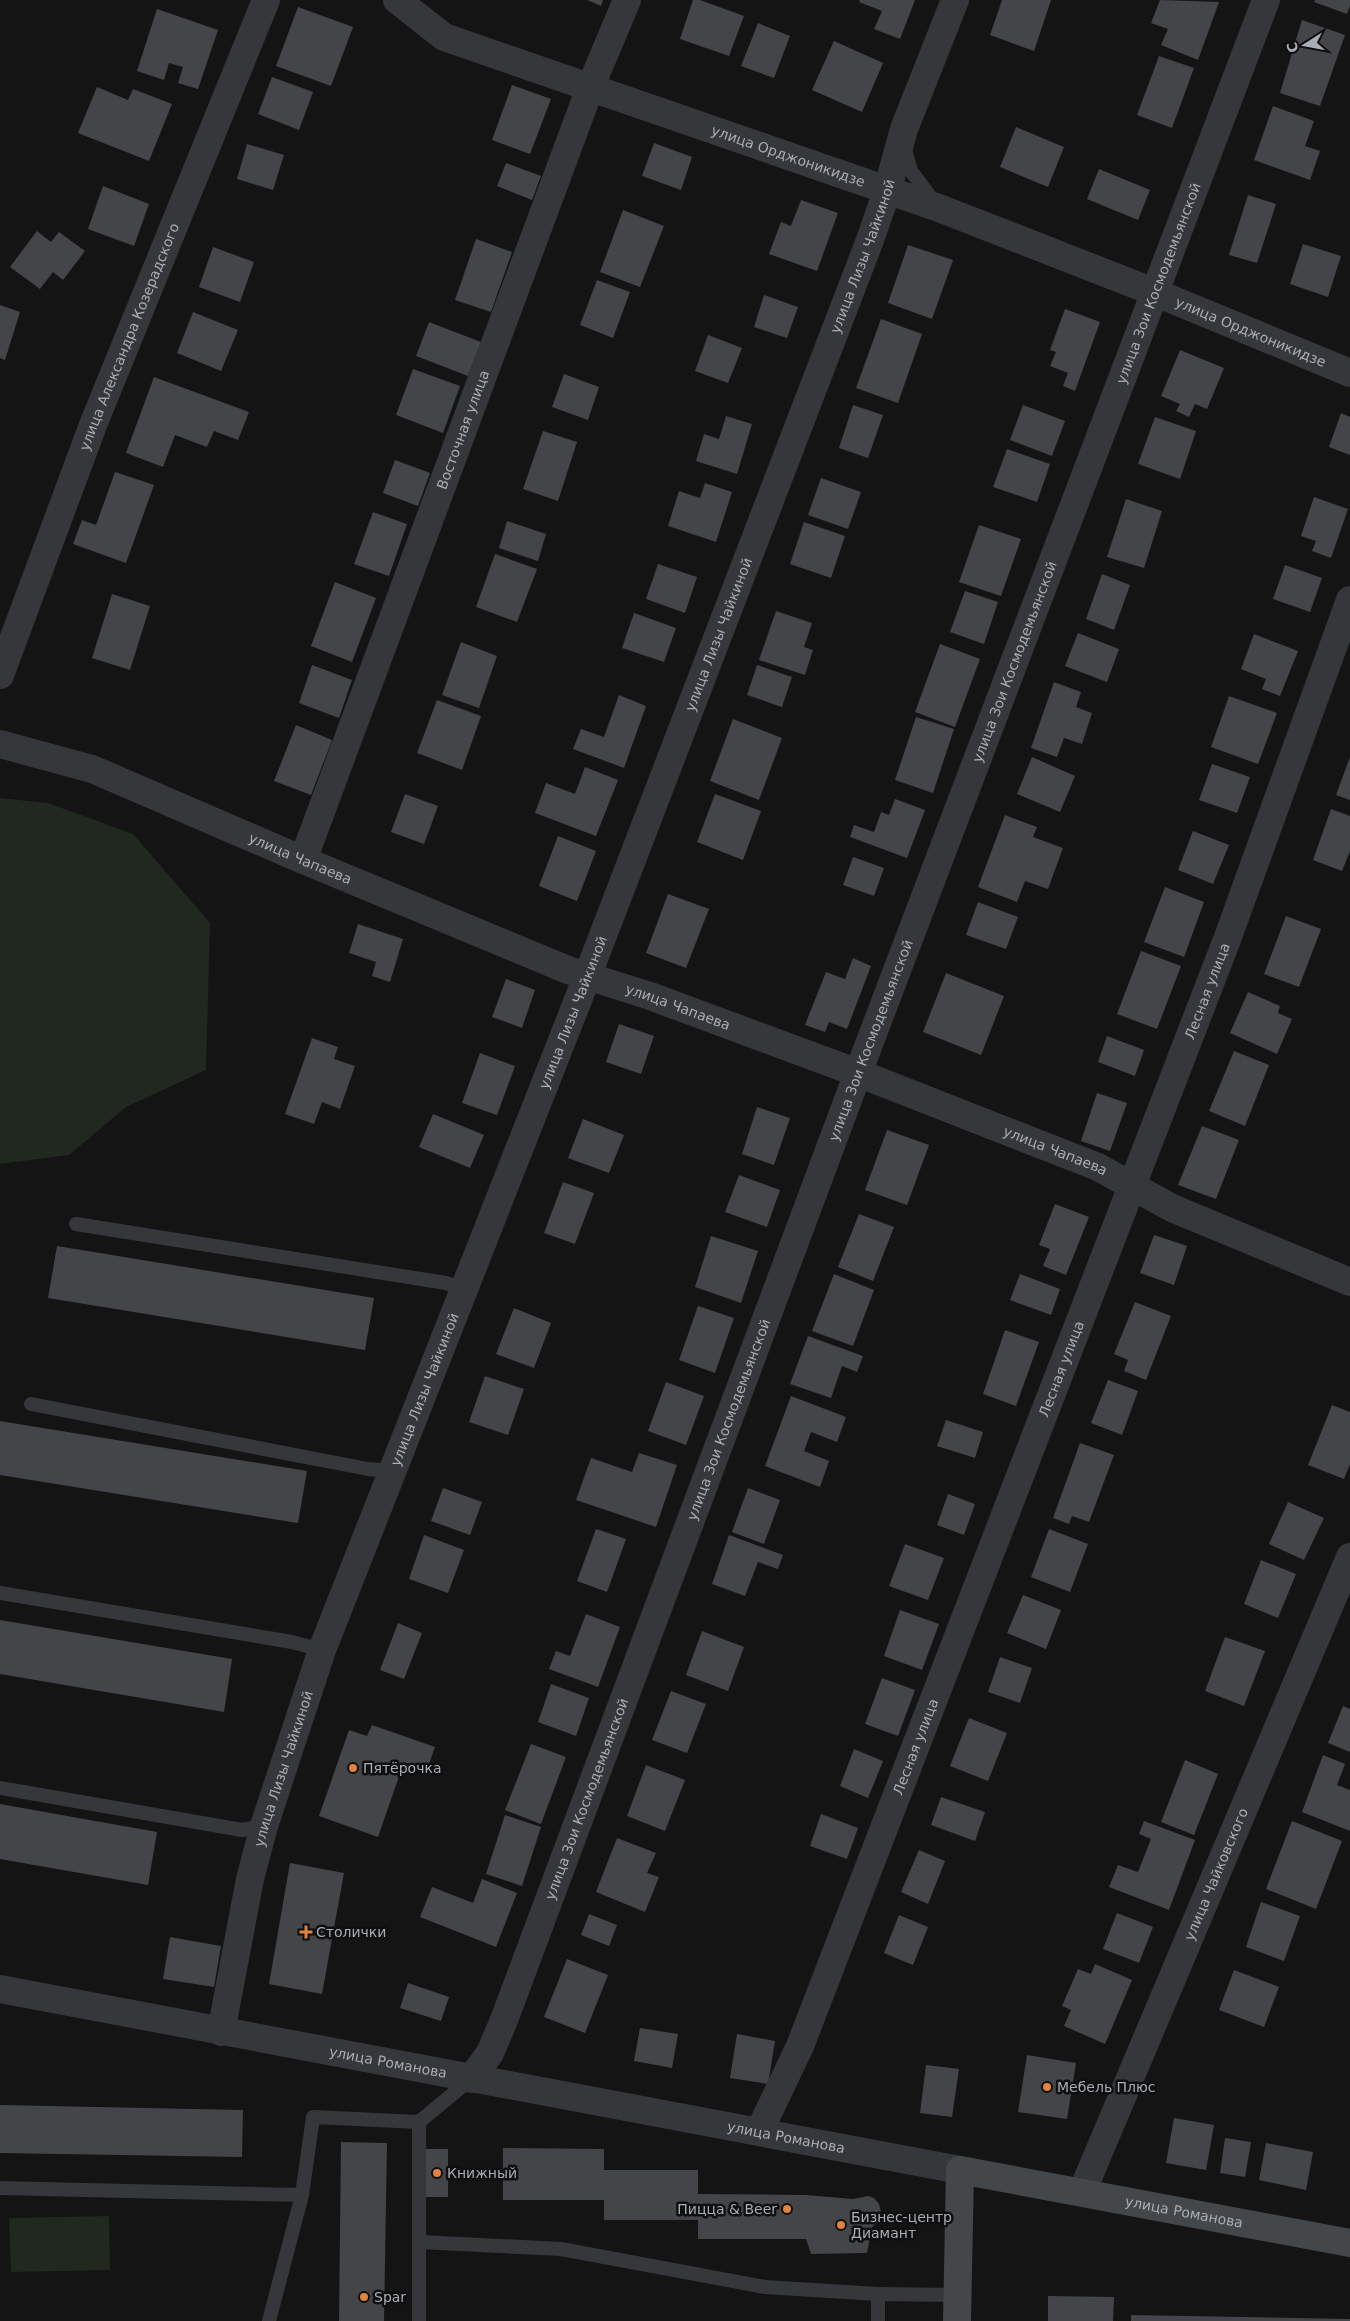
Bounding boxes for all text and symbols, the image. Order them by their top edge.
north arrow [1280,20,1330,70]
text: С [1283,41,1301,54]
street label: улица Орджоникидзе [709,122,867,190]
street label: улица Лизы Чайкиной [827,177,898,336]
street label: улица Зои Космодемьянской [1113,180,1204,386]
street label: улица Александра Козерадского [76,221,182,453]
street label: улица Орджоникидзе [1173,294,1328,370]
street label: Восточная улица [433,368,492,492]
street label: улица Лизы Чайкиной [682,555,755,714]
street label: улица Зои Космодемьянской [969,559,1060,765]
street label: улица Чапаева [246,830,354,887]
street label: улица Лизы Чайкиной [536,934,610,1091]
street label: улица Зои Космодемьянской [825,937,916,1143]
street label: Лесная улица [1181,941,1233,1042]
street label: улица Чапаева [624,981,733,1033]
street label: улица Чапаева [1001,1123,1110,1179]
street label: улица Лизы Чайкиной [387,1310,462,1468]
street label: улица Зои Космодемьянской [683,1317,773,1523]
street label: Лесная улица [1035,1319,1087,1419]
street label: улица Лизы Чайкиной [251,1689,316,1849]
street label: улица Зои Космодемьянской [542,1696,632,1902]
street label: Лесная улица [890,1696,941,1797]
place label: Пятёрочка [363,1760,441,1776]
marker: Пятёрочка [347,1762,359,1774]
street label: улица Чайковского [1181,1806,1251,1943]
place label: Столички [316,1924,386,1940]
marker: Столички [300,1926,312,1938]
street label: улица Романова [328,2043,448,2081]
place label: Мебель Плюс [1057,2079,1156,2095]
marker: Мебель Плюс [1041,2081,1053,2093]
street label: улица Романова [726,2118,846,2156]
place label: Книжный [447,2165,517,2181]
marker: Книжный [431,2167,443,2179]
street label: улица Романова [1124,2193,1244,2231]
place label: Пицца & Beer [677,2201,777,2217]
marker: Пицца & Beer [781,2203,793,2215]
place label: Бизнес-центр Диамант [851,2209,952,2241]
marker: Бизнес-центр Диамант [835,2219,847,2231]
place label: Spar [374,2289,406,2305]
marker: Spar [358,2291,370,2303]

